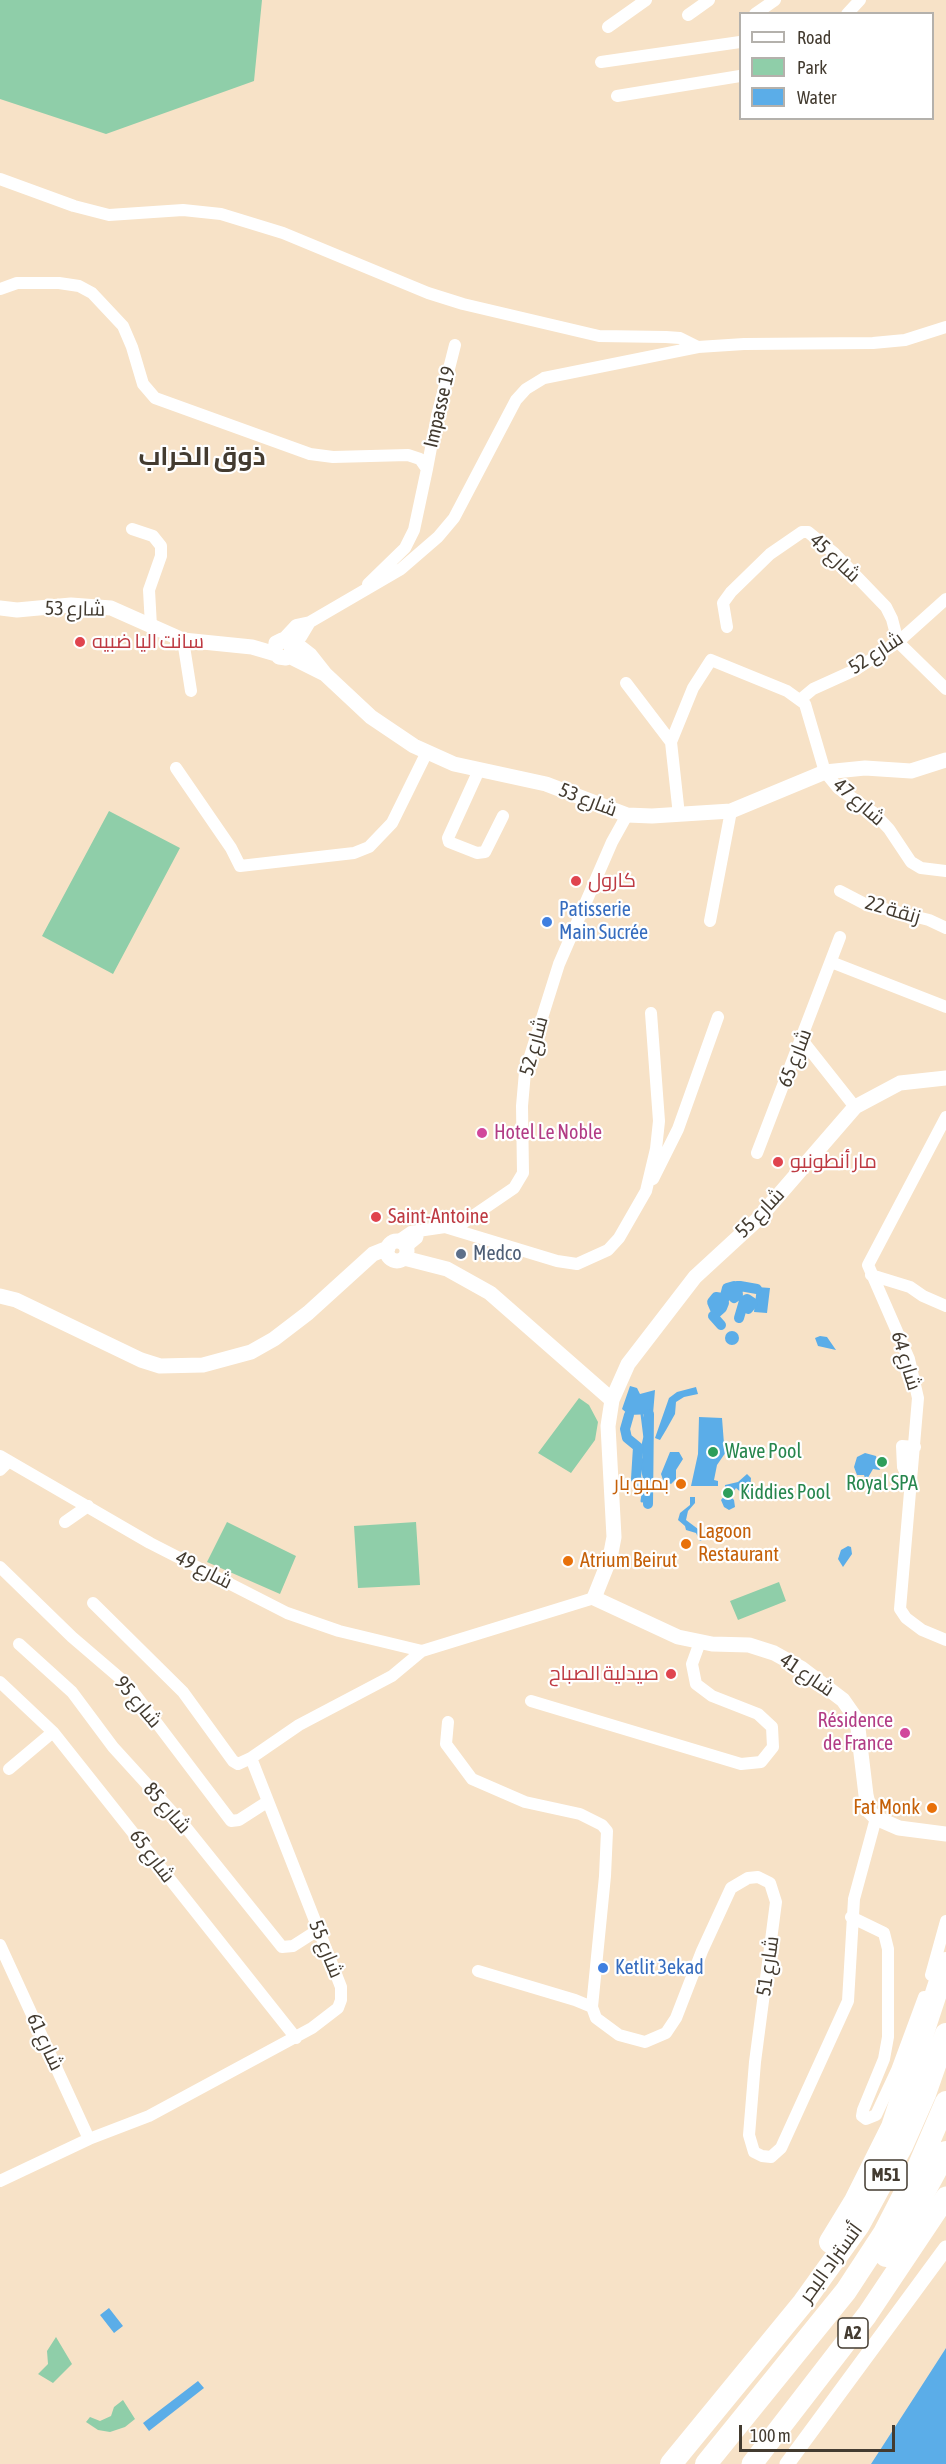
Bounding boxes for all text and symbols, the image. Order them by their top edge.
legend [739,12,934,120]
text: Road [797,27,831,48]
text: Park [797,57,827,78]
text: Water [797,87,836,108]
street label: Impasse 19 [419,364,461,450]
district label: ذوق الخراب [138,441,266,473]
street label: شارع 45 [805,529,865,587]
street label: شارع 53 [45,596,105,622]
street label: شارع 52 [844,627,908,679]
place label: سانت اليا ضبيه [92,630,204,654]
marker: سانت اليا ضبيه [73,635,87,649]
street label: شارع 47 [828,773,890,831]
street label: شارع 53 [556,778,620,822]
place label: كارول [588,869,636,893]
marker: كارول [569,874,583,888]
street label: زنقة 22 [863,891,923,929]
place label: Patisserie Main Sucrée [559,898,648,945]
marker: Patisserie Main Sucrée [540,915,554,929]
street label: شارع 52 [515,1014,553,1078]
street label: شارع 65 [773,1026,817,1090]
place label: Hotel Le Noble [494,1121,602,1145]
marker: Hotel Le Noble [475,1126,489,1140]
place label: مار أنطونيو [790,1150,877,1174]
marker: مار أنطونيو [771,1155,785,1169]
street label: شارع 55 [730,1183,790,1243]
place label: Saint-Antoine [388,1205,489,1229]
marker: Saint-Antoine [369,1210,383,1224]
place label: Medco [473,1242,522,1266]
marker: Medco [454,1247,468,1261]
street label: شارع 64 [886,1329,926,1393]
place label: Wave Pool [725,1440,802,1464]
marker: Wave Pool [706,1445,720,1459]
marker: Royal SPA [875,1455,889,1469]
place label: بمبو بار [613,1472,669,1496]
place label: Royal SPA [846,1472,918,1496]
marker: بمبو بار [674,1477,688,1491]
place label: Kiddies Pool [740,1481,831,1505]
marker: Kiddies Pool [721,1486,735,1500]
place label: Lagoon Restaurant [698,1520,779,1567]
marker: Lagoon Restaurant [679,1537,693,1551]
street label: شارع 49 [172,1546,236,1594]
place label: Atrium Beirut [580,1549,677,1573]
marker: Atrium Beirut [561,1554,575,1568]
street label: شارع 41 [775,1648,839,1702]
place label: صيدلية الصباح [549,1662,659,1686]
marker: صيدلية الصباح [664,1667,678,1681]
street label: شارع 95 [109,1671,167,1733]
place label: Résidence de France [818,1709,893,1756]
marker: Résidence de France [898,1726,912,1740]
street label: شارع 85 [138,1777,196,1839]
place label: Fat Monk [853,1796,920,1820]
marker: Fat Monk [925,1801,939,1815]
street label: شارع 65 [124,1825,180,1887]
street label: شارع 55 [304,1917,348,1981]
street label: شارع 51 [752,1934,784,1998]
place label: Ketlit 3ekad [615,1956,704,1980]
marker: Ketlit 3ekad [596,1961,610,1975]
street label: شارع 61 [21,2010,69,2074]
road number: M51 [865,2160,907,2190]
street label: أتستراد البحر [794,2219,868,2307]
road number: A2 [838,2318,868,2348]
scale bar [742,2413,898,2451]
text: 100 m [750,2425,791,2446]

